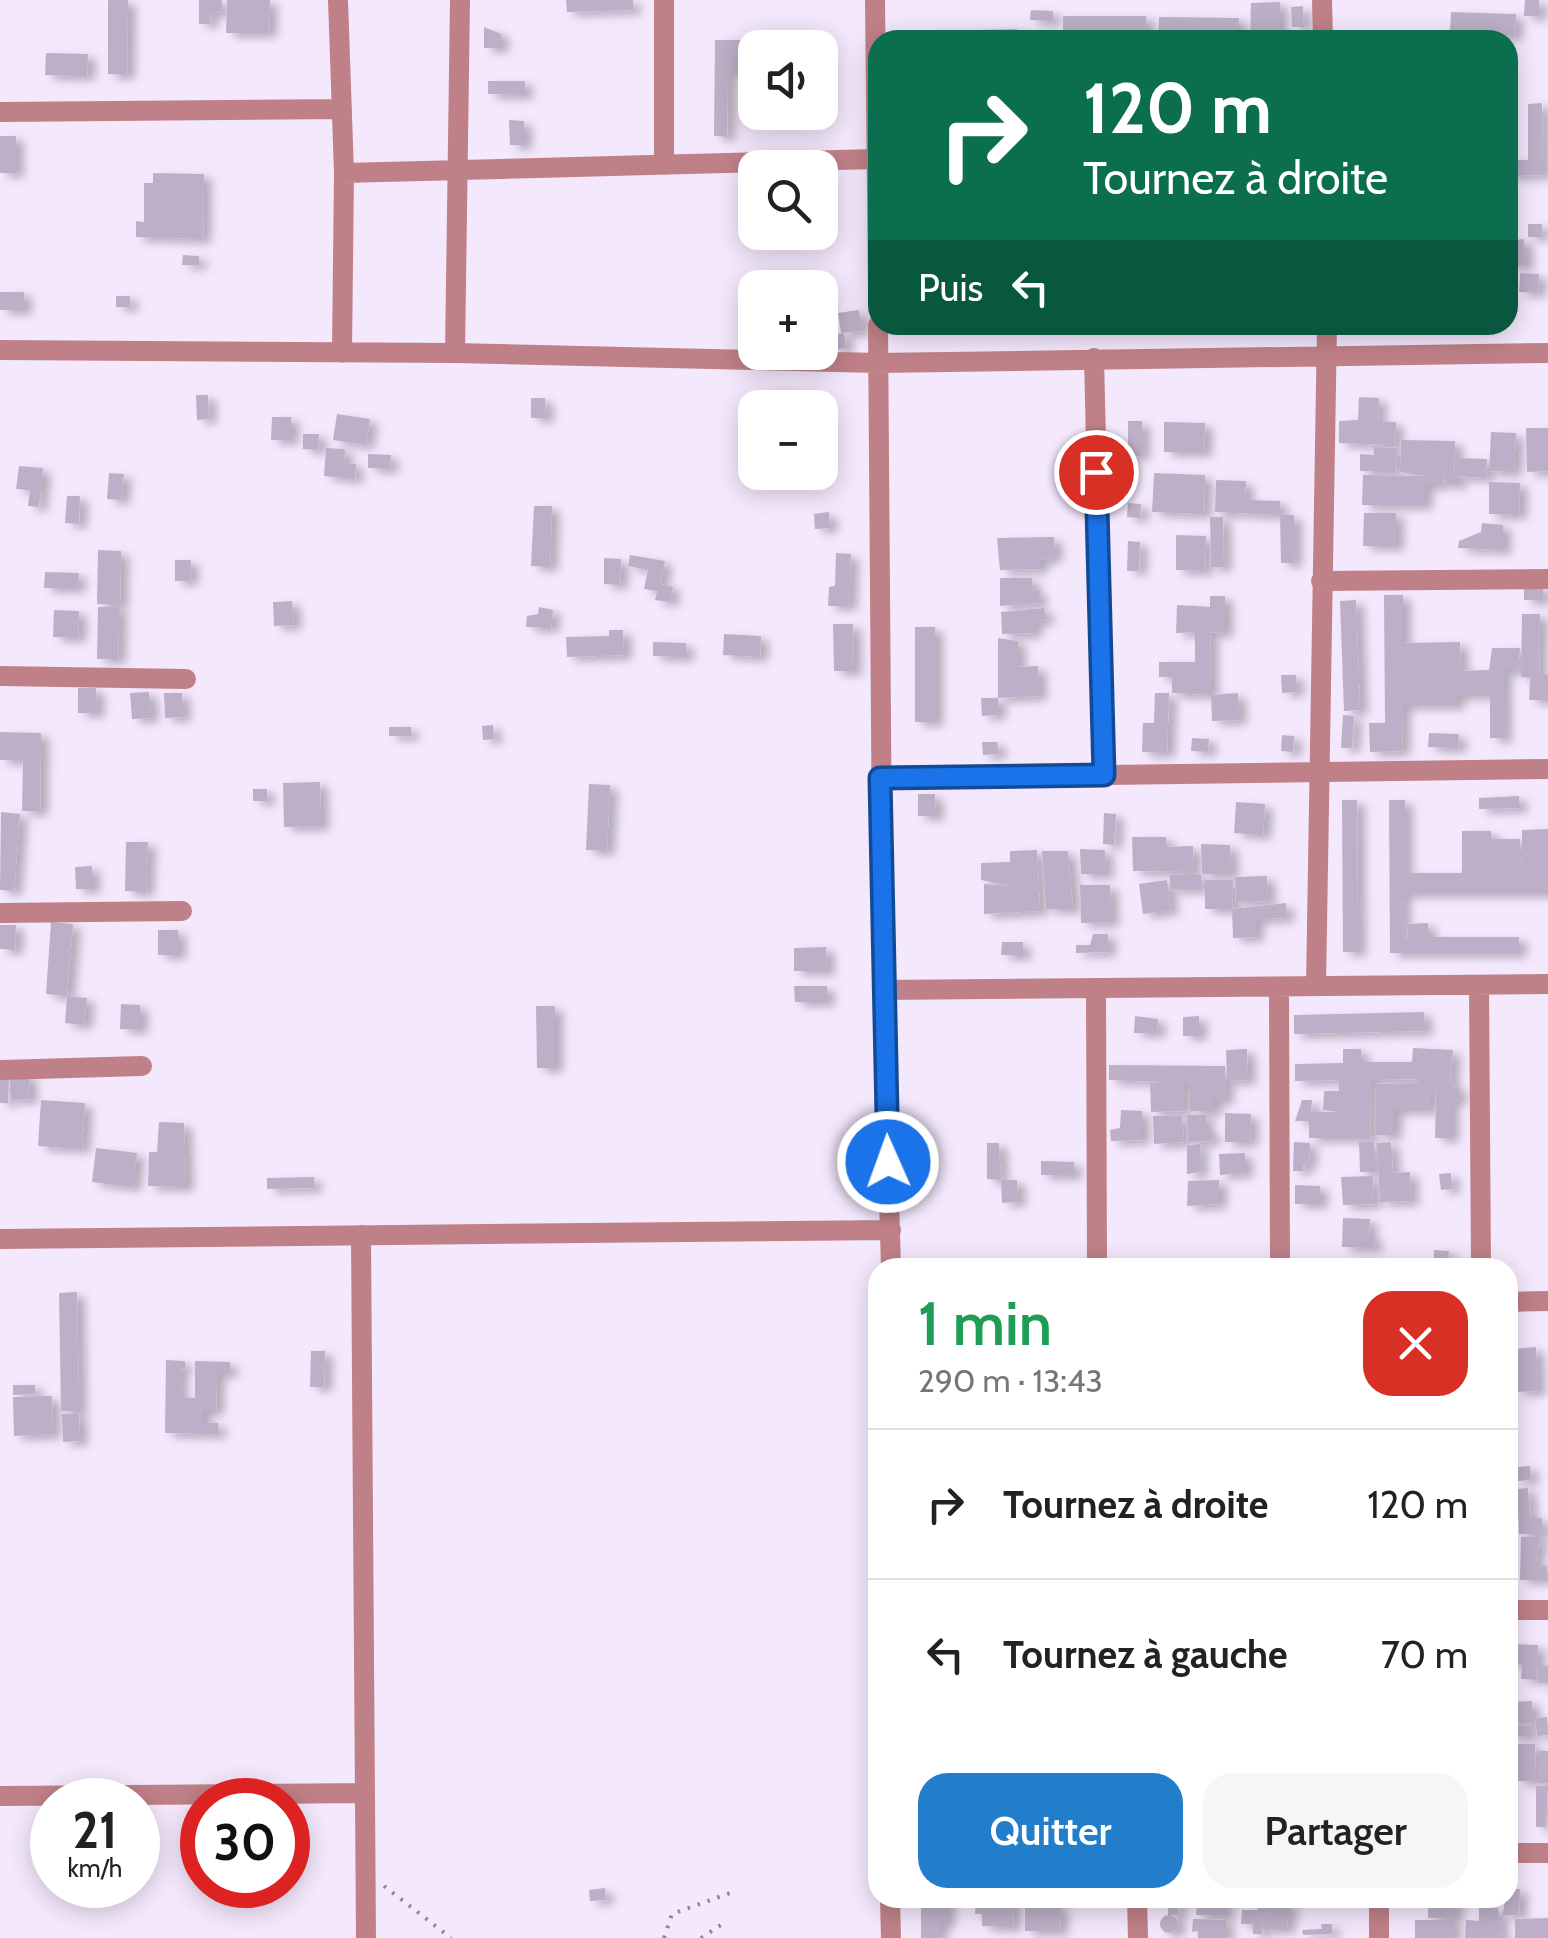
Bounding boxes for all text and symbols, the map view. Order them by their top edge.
map controls [738,30,838,490]
button: sound [738,30,838,130]
text: 120 m [1083,65,1272,151]
icon: right [918,70,1048,200]
button: search [738,150,838,250]
text: Tournez à droite [1083,151,1388,205]
icon: left [1003,260,1058,315]
text: Puis [918,264,983,311]
button: + [738,270,838,370]
button: − [738,390,838,490]
pin [1054,430,1139,515]
icon: arrive [1069,445,1124,500]
position arrow [836,1110,940,1214]
text: 1 min [918,1287,1052,1360]
button: close [1363,1291,1468,1396]
text: 290 m · 13:43 [918,1361,1103,1400]
icon: right [918,1477,973,1532]
text: Tournez à droite [1003,1481,1268,1528]
text: 120 m [1367,1481,1468,1528]
icon: left [918,1627,973,1682]
text: Tournez à gauche [1003,1631,1288,1678]
text: 70 m [1381,1631,1468,1678]
button: Quitter [918,1773,1183,1888]
button: Partager [1203,1773,1468,1888]
speed limit sign: 30 [180,1778,310,1908]
text: 21 [73,1800,117,1861]
text: km/h [68,1853,122,1883]

